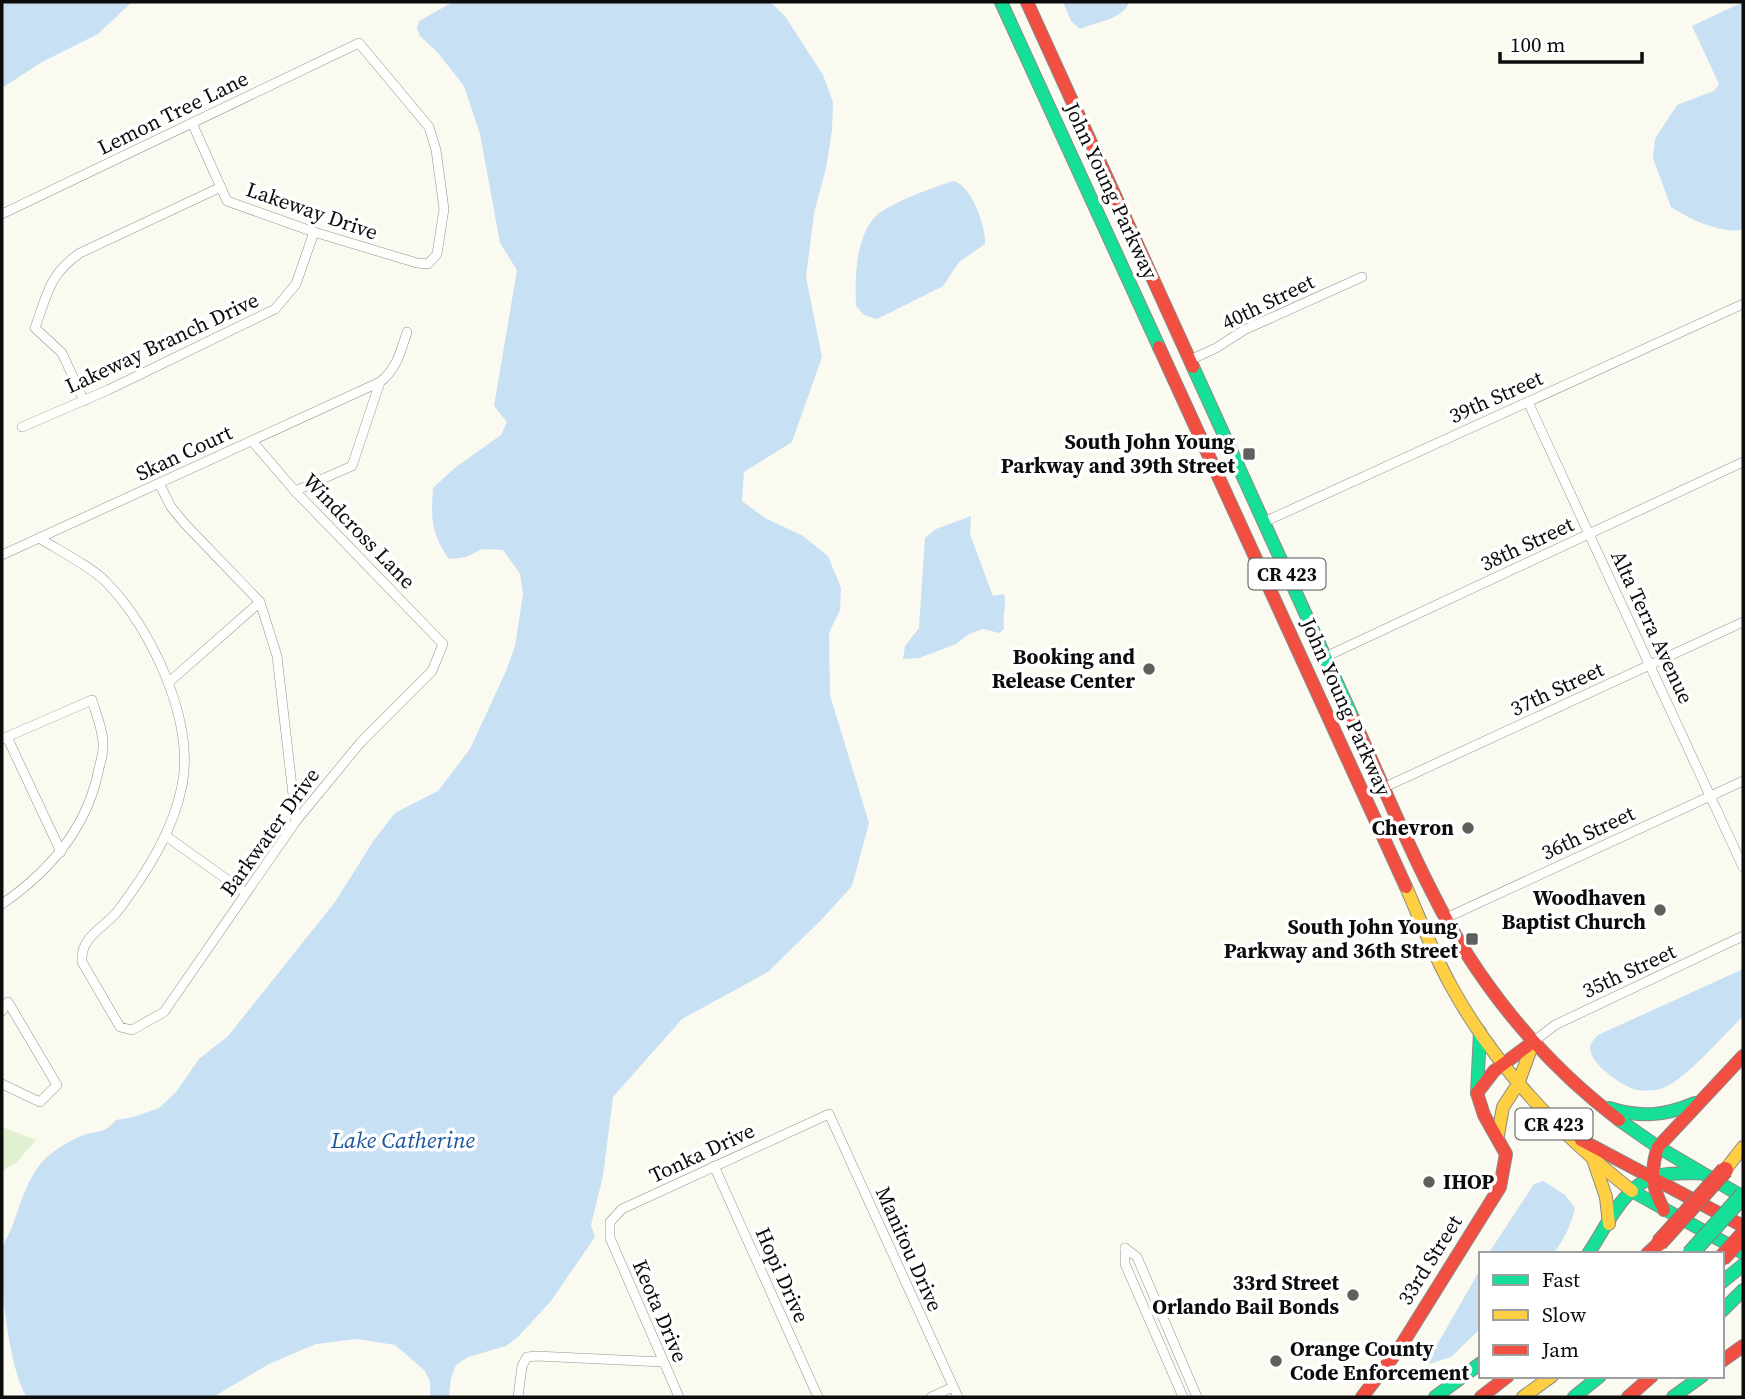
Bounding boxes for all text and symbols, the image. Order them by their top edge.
scale bar [1500,21,1642,65]
text: 100 m [1510,30,1565,59]
street label: Lemon Tree Lane [93,63,253,162]
street label: John Young Parkway [1057,97,1165,284]
street label: Lakeway Drive [243,174,382,247]
street label: 40th Street [1217,267,1319,336]
street label: Lakeway Branch Drive [61,285,263,400]
street label: 39th Street [1444,363,1547,430]
street label: Skan Court [131,418,237,487]
place label: South John Young Parkway and 39th Street [1001,427,1236,480]
marker: South John Young Parkway and 39th Street [1241,446,1257,462]
street label: Windcross Lane [297,466,422,595]
street label: 38th Street [1476,509,1578,578]
street label: Alta Terra Avenue [1604,545,1701,708]
road number: CR 423 [1248,558,1326,590]
street label: John Young Parkway [1294,612,1399,801]
place label: Booking and Release Center [992,642,1136,695]
street label: 37th Street [1506,654,1608,723]
marker: Booking and Release Center [1141,661,1157,677]
street label: Barkwater Drive [213,762,326,902]
street label: 36th Street [1537,798,1639,867]
place label: Chevron [1372,813,1454,842]
marker: Chevron [1460,820,1476,836]
place label: Woodhaven Baptist Church [1502,883,1646,936]
marker: Woodhaven Baptist Church [1652,902,1668,918]
place label: South John Young Parkway and 36th Street [1224,912,1459,965]
marker: South John Young Parkway and 36th Street [1464,931,1480,947]
street label: 35th Street [1578,936,1680,1005]
road number: CR 423 [1516,1108,1592,1140]
street label: Tonka Drive [644,1115,759,1190]
water label: Lake Catherine [330,1124,476,1156]
place label: IHOP [1443,1167,1494,1196]
marker: IHOP [1421,1174,1437,1190]
street label: Manitou Drive [869,1182,950,1316]
street label: 33rd Street [1391,1209,1469,1310]
street label: Hopi Drive [749,1223,816,1327]
legend [1479,1252,1724,1378]
street label: Keota Drive [626,1255,695,1366]
text: Fast [1542,1265,1580,1294]
place label: 33rd Street Orlando Bail Bonds [1152,1268,1339,1321]
marker: 33rd Street Orlando Bail Bonds [1345,1287,1361,1303]
text: Slow [1542,1300,1586,1329]
place label: Orange County Code Enforcement [1290,1334,1469,1387]
text: Jam [1541,1335,1579,1364]
marker: Orange County Code Enforcement [1268,1353,1284,1369]

